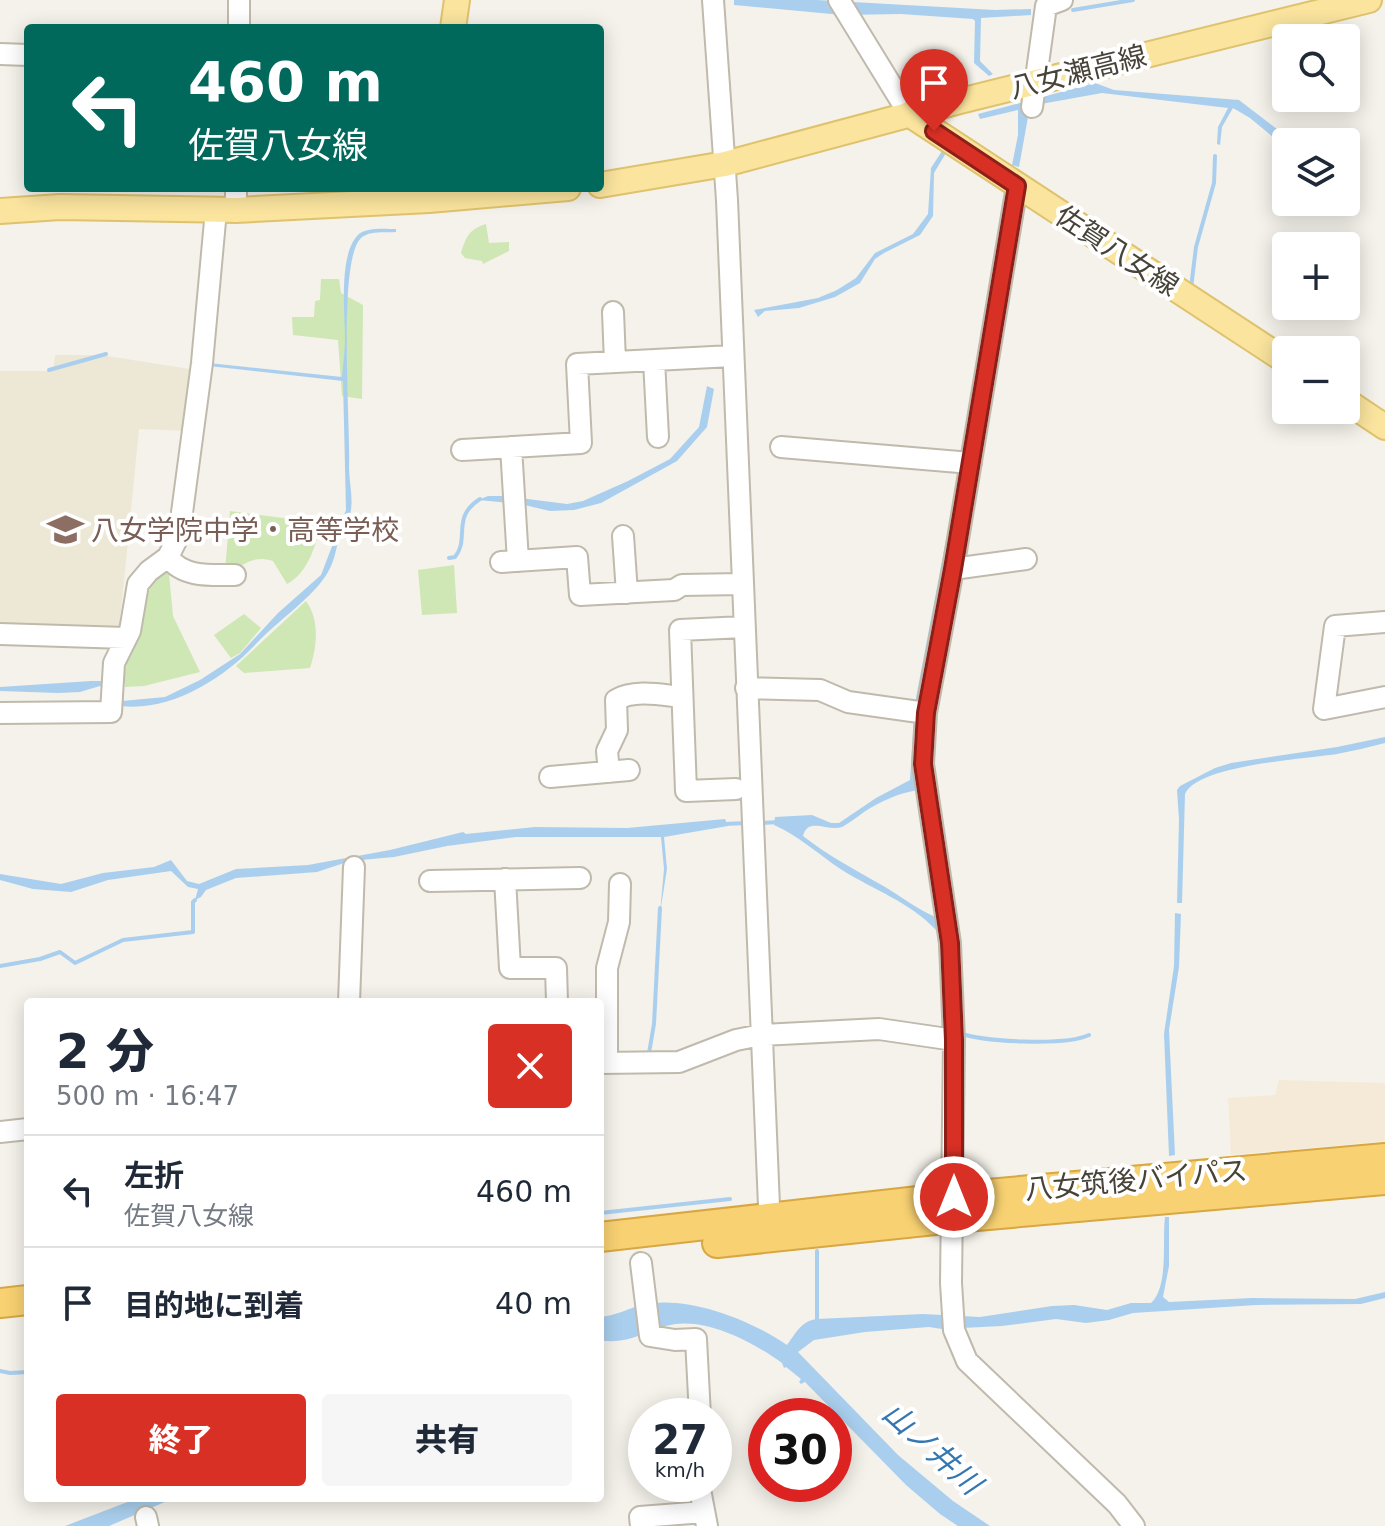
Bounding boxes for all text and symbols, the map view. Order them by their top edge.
map controls [1272,24,1360,424]
button: search [1272,24,1360,112]
street label: 八女瀬高線 [1006,39,1150,105]
text: 460 m [188,49,383,114]
pin [900,49,968,131]
icon: left [56,56,160,160]
icon: arrive [912,61,956,105]
text: 佐賀八女線 [188,125,368,166]
button: layers [1272,128,1360,216]
street label: 佐賀八女線 [1049,199,1185,303]
button: + [1272,232,1360,320]
button: − [1272,336,1360,424]
school or university icon: 八女学院中学・高等学校 [46,511,84,549]
place label: 八女学院中学・高等学校 [91,514,399,547]
text: 2 分 [56,1023,154,1079]
button: close [488,1024,572,1108]
text: 500 m · 16:47 [56,1081,239,1111]
street label: 八女筑後バイパス [1023,1154,1249,1206]
position arrow [912,1155,996,1239]
text: 左折 [124,1158,184,1193]
icon: left [56,1169,100,1213]
text: 460 m [476,1174,572,1209]
text: 佐賀八女線 [124,1201,254,1231]
icon: arrive [56,1281,100,1325]
text: 40 m [495,1286,572,1321]
text: 目的地に到着 [124,1288,304,1323]
button: 終了 [56,1394,306,1486]
button: 共有 [322,1394,572,1486]
water label: 山ノ井川 [876,1395,991,1503]
speed limit sign: 30 [748,1398,852,1502]
text: 27 [652,1417,708,1463]
text: km/h [655,1458,705,1482]

